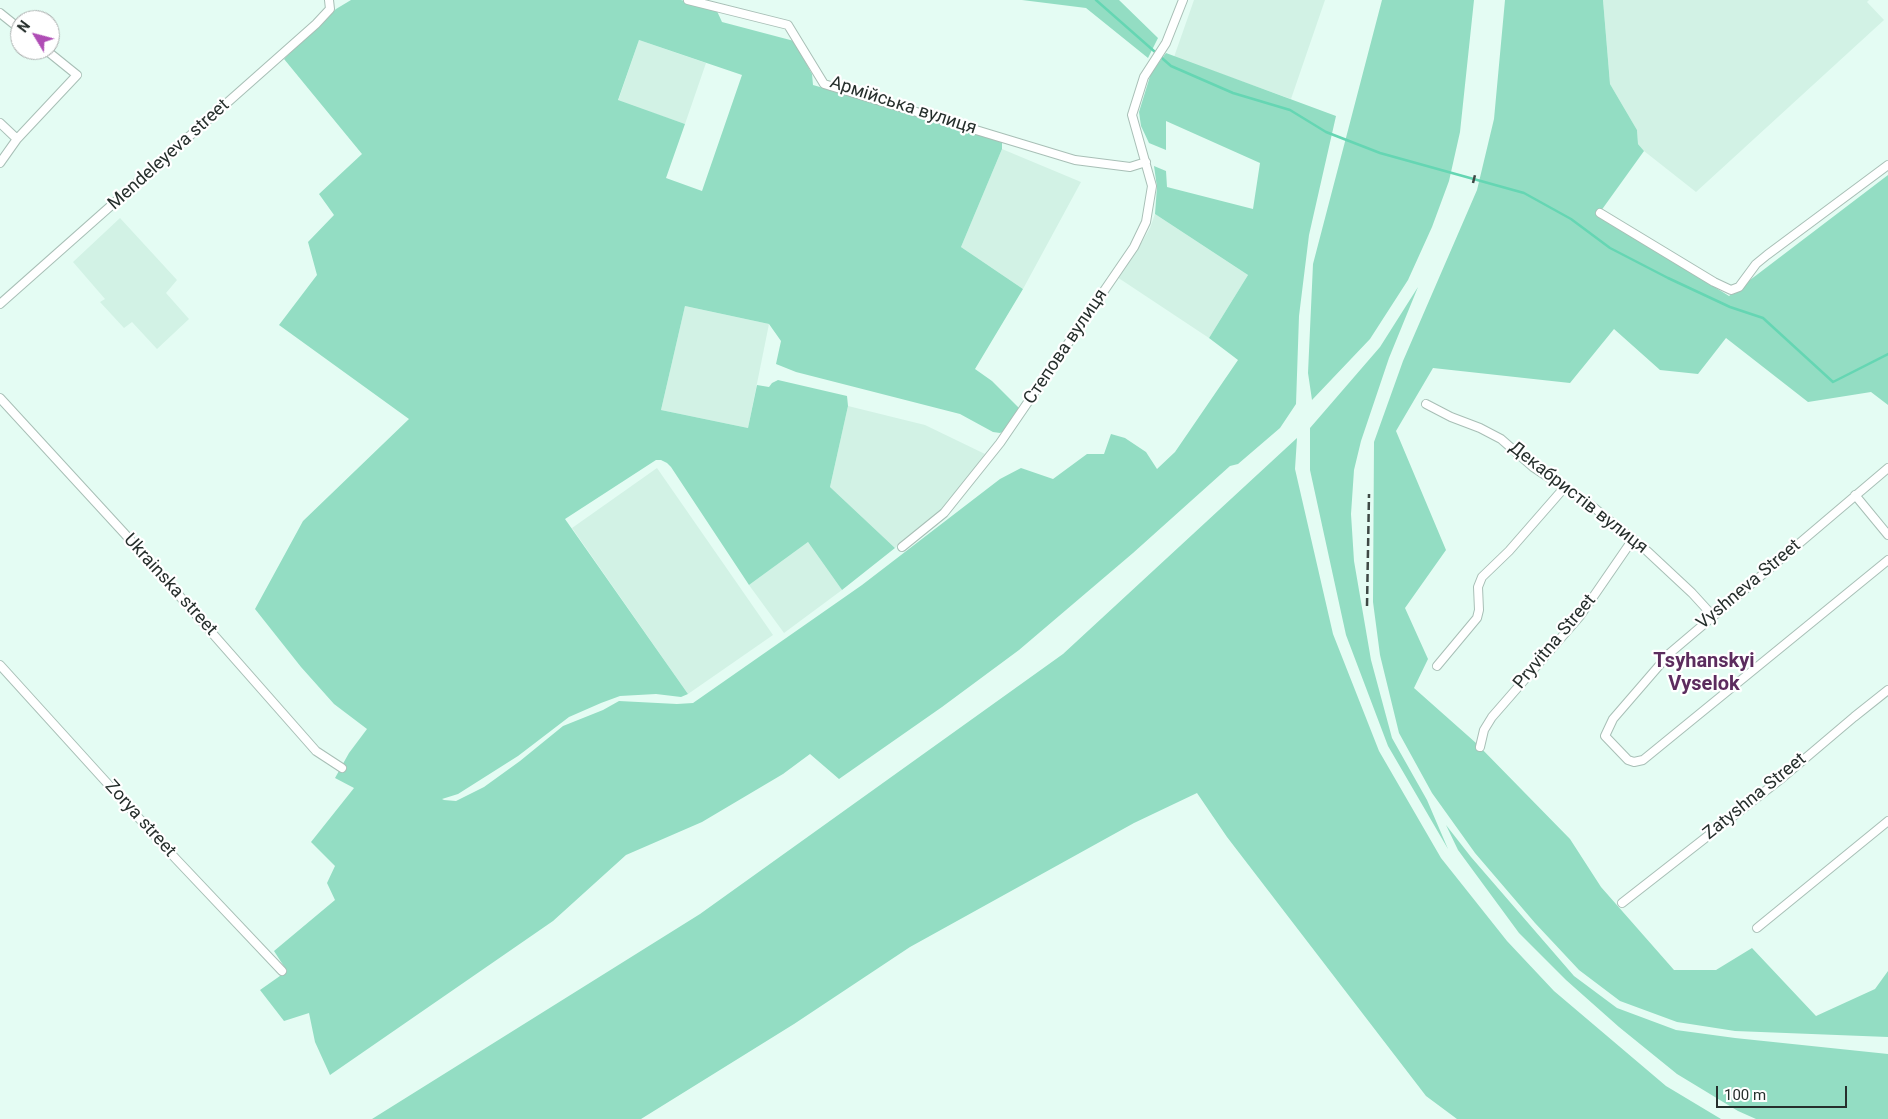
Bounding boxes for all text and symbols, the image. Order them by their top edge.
north arrow [10,10,60,60]
text: N [14,18,33,35]
street label: Армійська вулиця [827,72,979,140]
street label: Mendeleyeva street [104,95,234,215]
street label: Степова вулиця [1020,285,1112,409]
street label: Декабристів вулиця [1504,437,1652,559]
street label: Ukrainska street [119,530,221,640]
street label: Vyshneva Street [1693,535,1805,635]
street label: Pryvitna Street [1509,590,1601,694]
district label: Tsyhanskyi Vyselok [1653,650,1755,697]
street label: Zatyshna Street [1699,749,1811,845]
street label: Zorya street [100,776,180,862]
scale bar [1718,1076,1849,1108]
text: 100 m [1724,1086,1766,1104]

